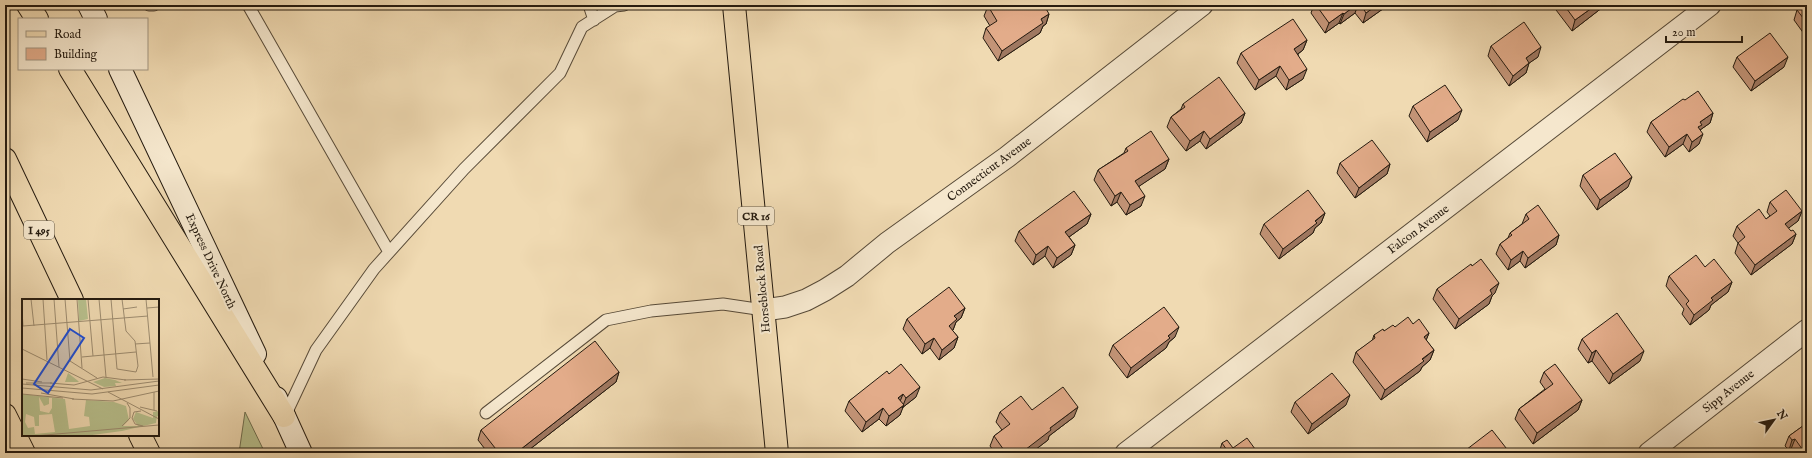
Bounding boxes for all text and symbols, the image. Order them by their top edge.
legend [18,18,148,70]
scale bar [1666,18,1742,44]
text: 20 m [1672,25,1695,40]
text: Road [54,27,82,42]
text: Building [54,47,98,62]
street label: Connecticut Avenue [944,134,1035,205]
street label: Falcon Avenue [1385,201,1452,257]
road number: CR 16 [738,207,774,225]
street label: Express Drive North [181,211,239,312]
road number: I 495 [24,221,54,239]
street label: Horseblock Road [751,244,774,333]
inset map [22,299,159,436]
street label: Sipp Avenue [1699,366,1758,417]
north arrow [1754,400,1794,440]
text: N [1773,406,1790,423]

